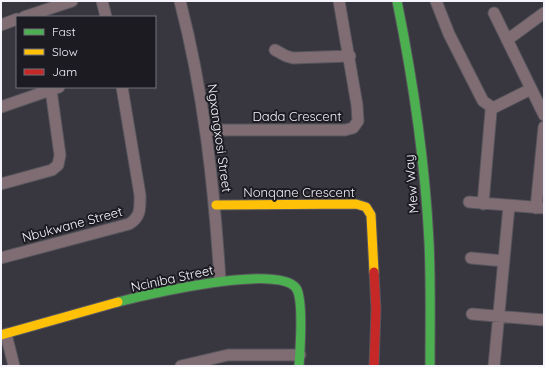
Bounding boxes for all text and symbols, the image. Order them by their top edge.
legend [16,16,156,88]
text: Fast [52,24,76,39]
text: Slow [52,44,78,59]
text: Jam [52,64,77,79]
street label: Ngxangxosi Street [204,83,236,193]
street label: Dada Crescent [252,108,342,124]
street label: Mew Way [400,154,422,214]
street label: Nonqane Crescent [243,184,355,200]
street label: Nbukwane Street [20,203,124,245]
street label: Nciniba Street [129,261,215,295]

